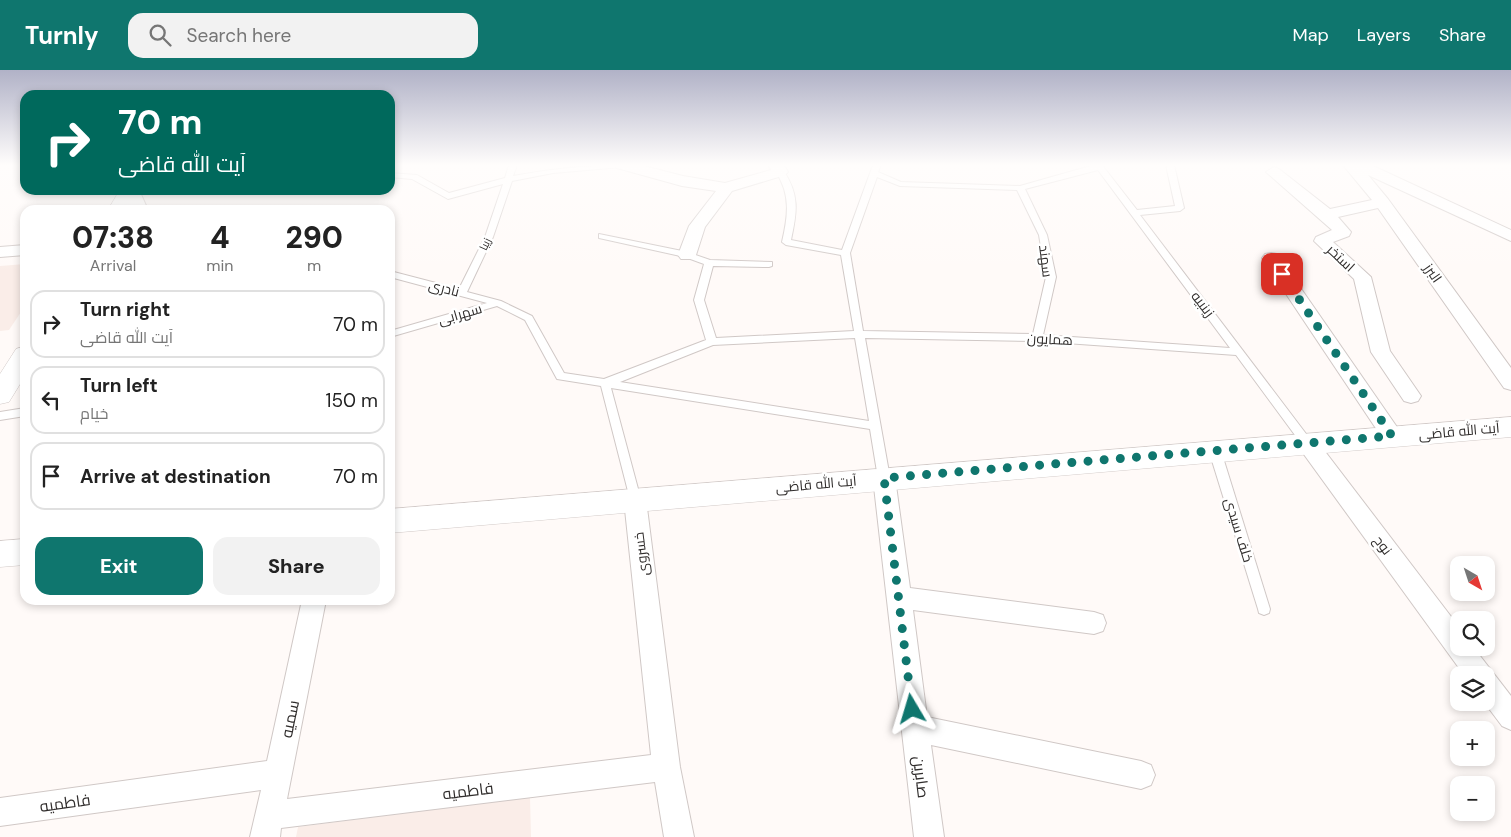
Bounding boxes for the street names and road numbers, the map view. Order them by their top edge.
street label: زیبا [476,235,494,253]
street label: استخر [1322,240,1359,276]
street label: سهند [1035,244,1057,278]
street label: البرز [1419,259,1446,286]
street label: نادری [427,276,461,300]
street label: زینبیه [1187,287,1219,321]
street label: سهرابی [436,299,484,329]
street label: همایون [1027,329,1073,349]
street label: آیت الله قاضی [1418,418,1501,444]
street label: آیت الله قاضی [775,471,858,497]
street label: خلف سیدی [1221,496,1257,564]
street label: خسروی [629,531,653,577]
street label: نوح [1370,532,1396,558]
street label: سمیه [276,698,304,740]
street label: صابرین [908,755,934,799]
street label: فاطمیه [441,777,495,805]
street label: فاطمیه [38,789,92,817]

